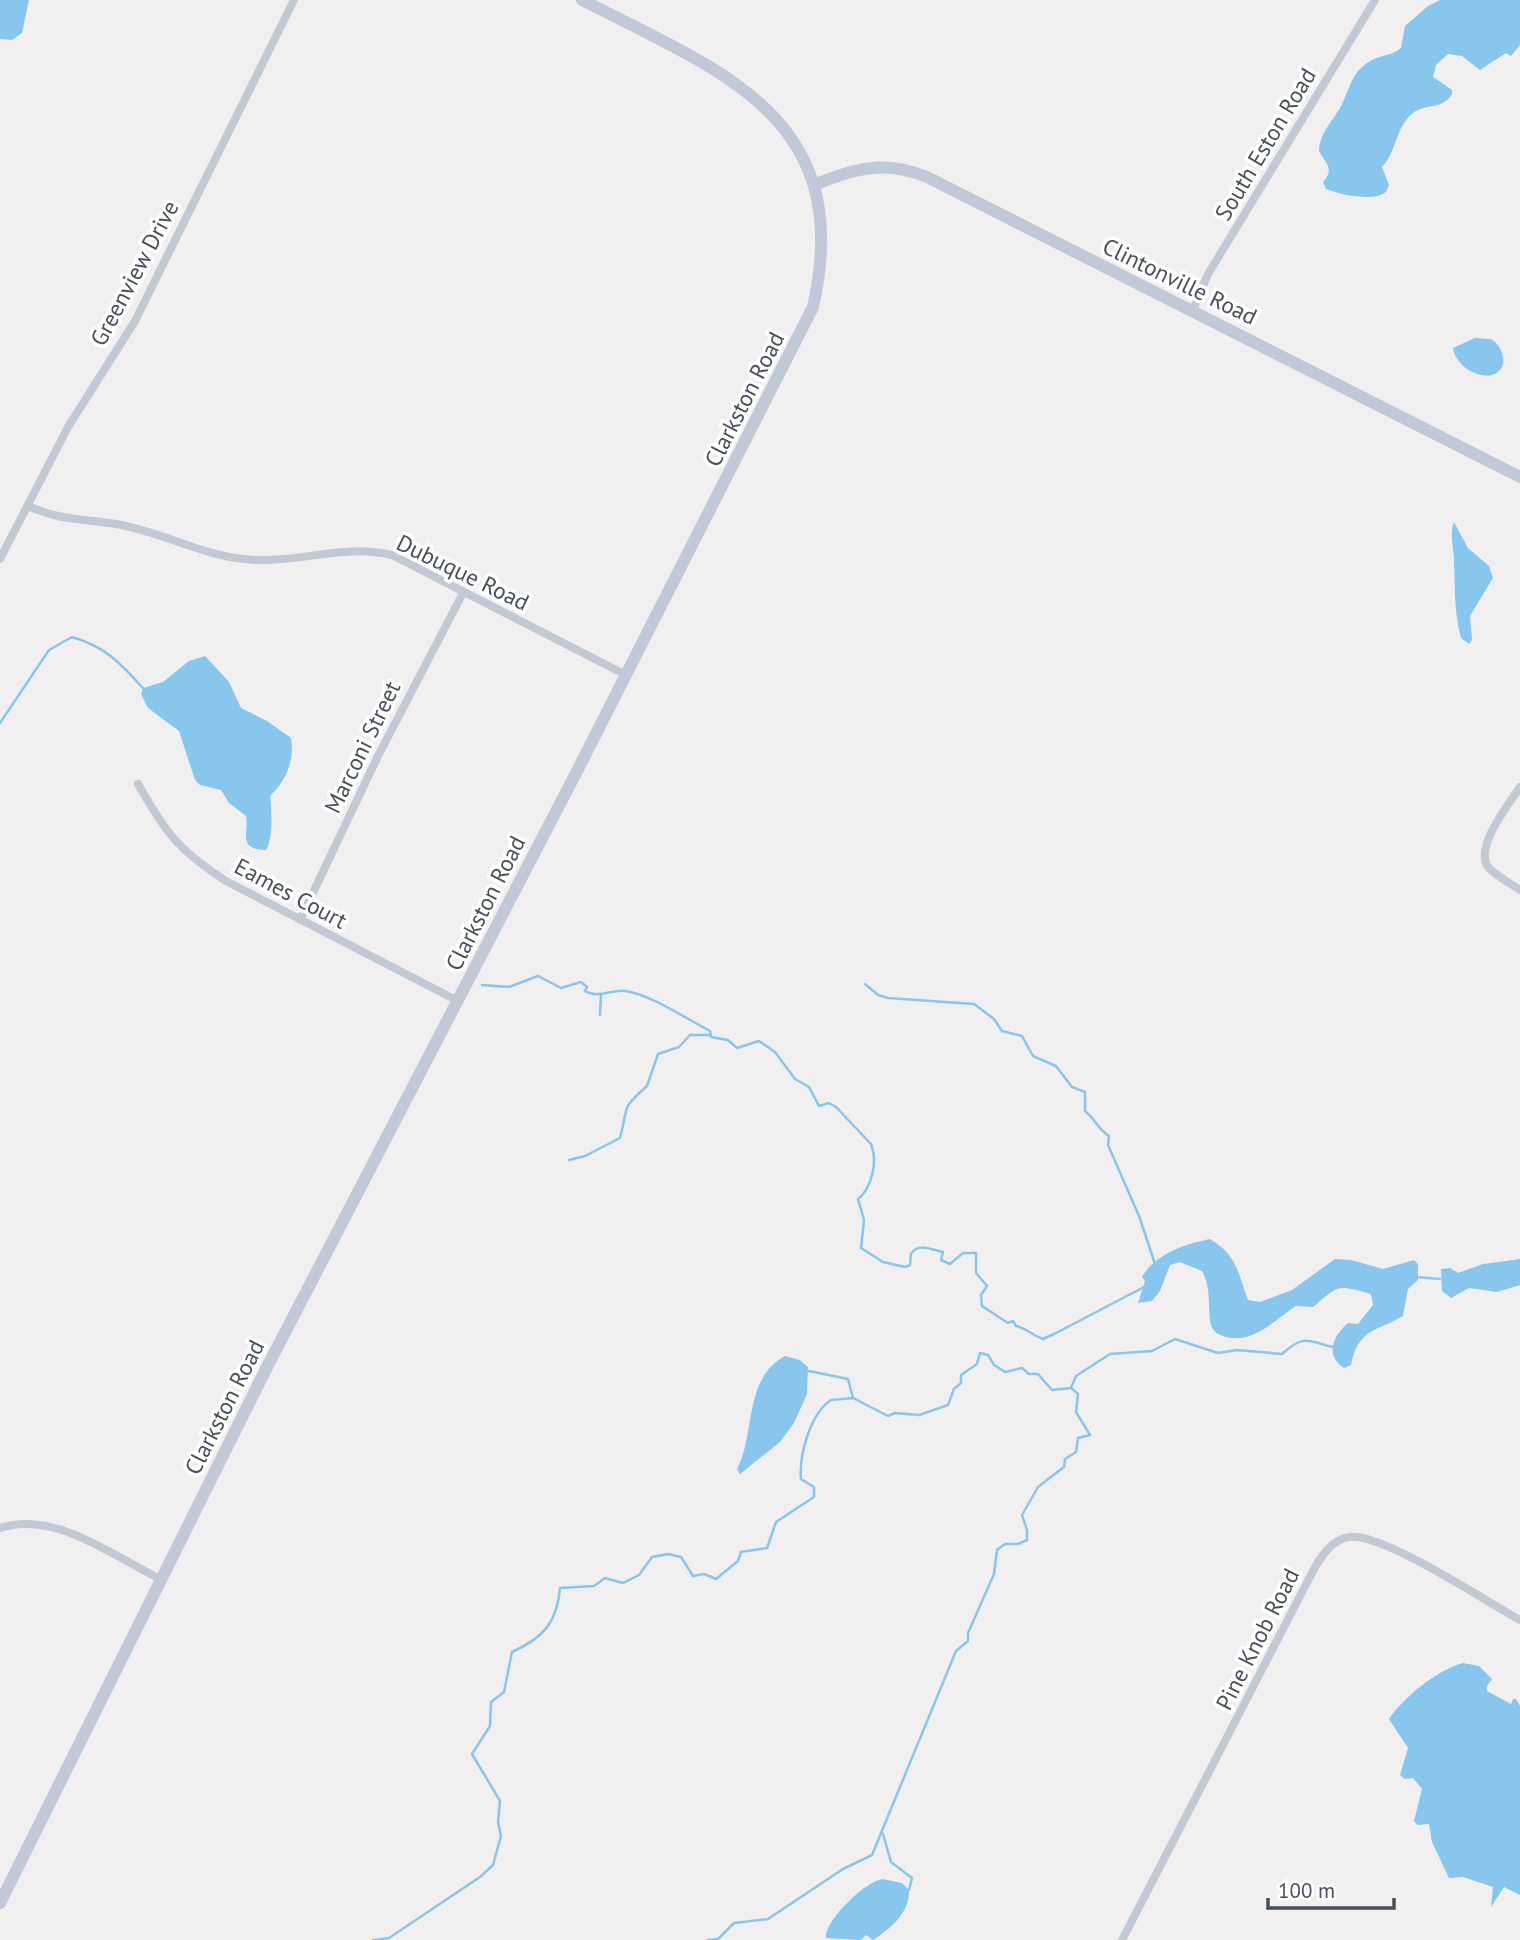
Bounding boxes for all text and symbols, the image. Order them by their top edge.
street label: South Eston Road [1208,62,1322,226]
street label: Greenview Drive [84,195,184,351]
street label: Clintonville Road [1098,231,1262,331]
street label: Clarkston Road [698,327,790,471]
street label: Dubuque Road [392,528,534,616]
street label: Marconi Street [318,676,407,818]
street label: Clarkston Road [439,831,531,975]
street label: Eames Court [230,851,352,935]
street label: Clarkston Road [178,1335,270,1479]
street label: Pine Knob Road [1209,1563,1305,1715]
scale bar [1268,1867,1394,1911]
text: 100 m [1278,1877,1335,1904]

